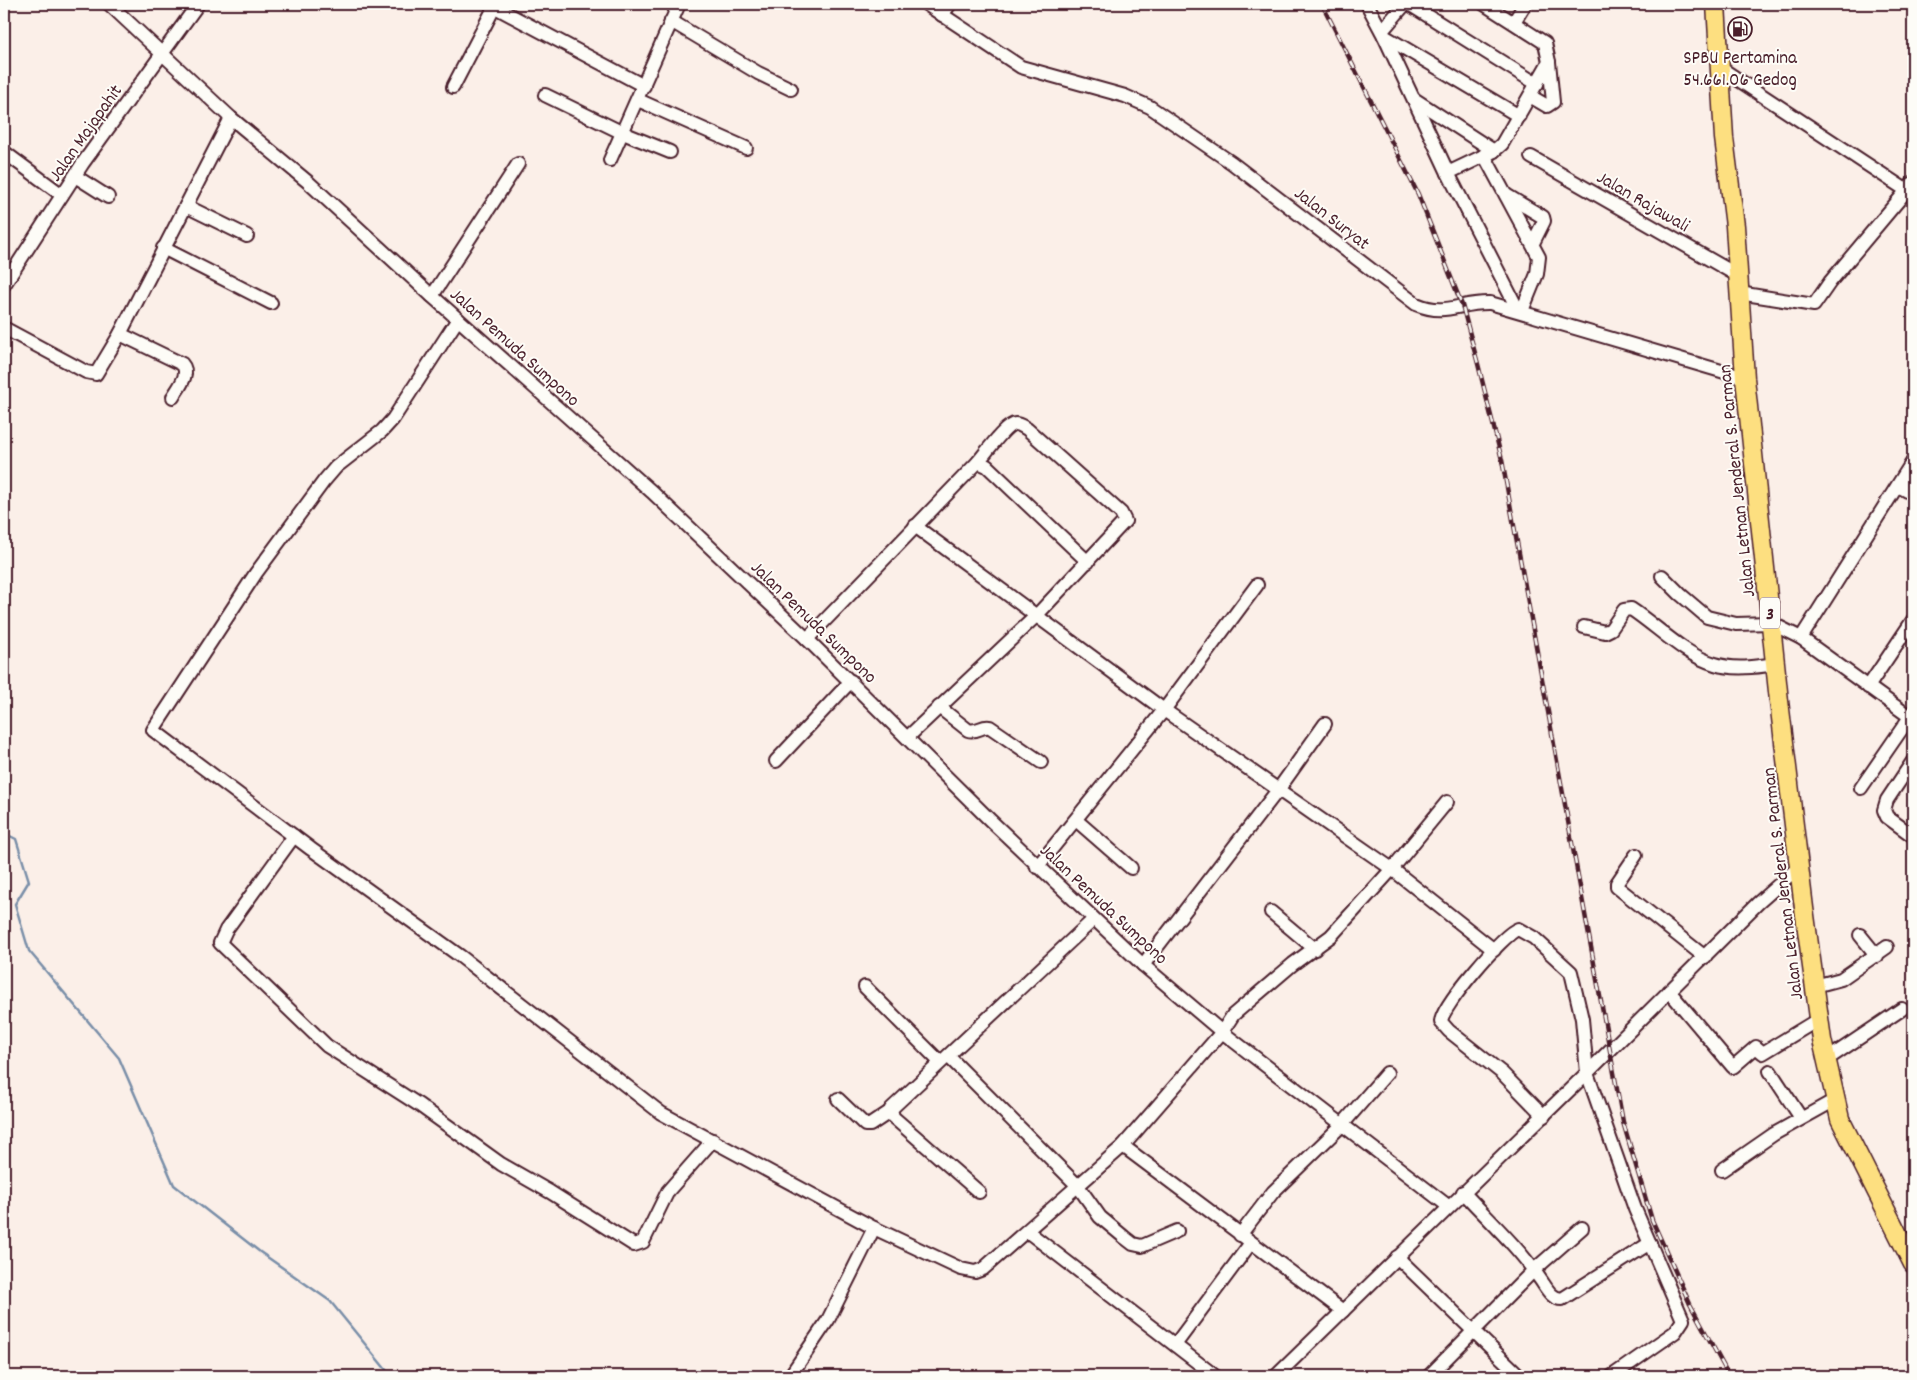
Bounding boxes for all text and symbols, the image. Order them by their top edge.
fuel station icon: SPBU Pertamina 54.661.06 Gedog [1727,16,1753,42]
place label: SPBU Pertamina 54.661.06 Gedog [1683,46,1798,95]
street label: Jalan Majapahit [43,80,130,188]
street label: Jalan Rajawali [1591,165,1694,241]
street label: Jalan Suryat [1287,182,1374,258]
street label: Jalan Pemuda Sumpono [443,283,585,414]
street label: Jalan Letnan Jenderal S. Parman [1713,363,1764,598]
street label: Jalan Pemuda Sumpono [743,556,882,691]
road number: 3 [1760,598,1780,628]
street label: Jalan Letnan Jenderal S. Parman [1757,766,1812,1001]
street label: Jalan Pemuda Sumpono [1032,839,1173,972]

